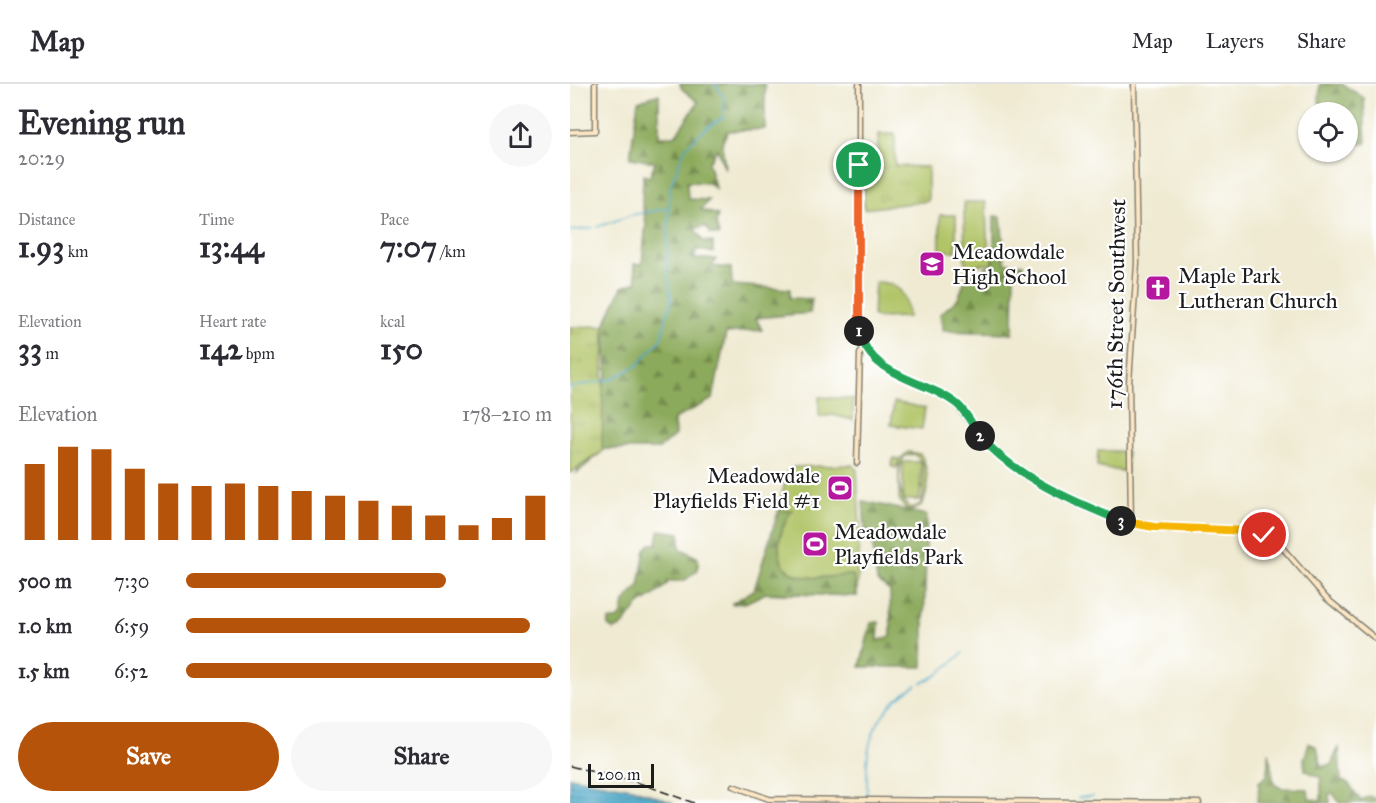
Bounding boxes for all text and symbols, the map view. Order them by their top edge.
text: Map [30,24,85,59]
text: Map [1132,28,1173,54]
text: Layers [1206,28,1264,54]
text: Share [1297,28,1346,54]
map controls [1298,102,1358,162]
button: locate [1298,102,1358,162]
text: Evening run [18,103,185,143]
button: share [489,104,552,167]
pin [833,139,884,190]
text: 20:29 [18,146,65,170]
icon: arrive [842,148,875,181]
street label: 176th Street Southwest [1101,198,1131,409]
text: Distance [18,210,75,229]
text: Time [199,210,234,229]
text: Pace [380,210,409,229]
text: 1.93 [18,229,64,265]
text: 13:44 [199,229,264,265]
text: 7:07 [380,229,437,265]
place label: Meadowdale High School [952,238,1067,290]
text: km [64,242,89,261]
text: /km [437,242,466,261]
school or university icon: Meadowdale High School [917,249,947,279]
place label: Maple Park Lutheran Church [1178,262,1338,314]
church icon: Maple Park Lutheran Church [1143,273,1173,303]
text: Elevation [18,312,82,331]
text: Heart rate [199,312,266,331]
text: kcal [380,312,405,331]
pin: 1 [844,316,874,346]
text: 1 [856,321,862,340]
text: 33 [18,331,42,367]
text: 142 [199,331,242,367]
text: 150 [380,331,423,367]
text: m [42,344,59,363]
text: bpm [242,344,275,363]
text: Elevation [18,402,97,426]
text: 178–210 m [462,402,552,426]
pin: 2 [965,421,995,451]
text: 2 [976,426,984,445]
place label: Meadowdale Playfields Field #1 [653,462,820,514]
sports icon: Meadowdale Playfields Field #1 [825,473,855,503]
pin: 3 [1106,506,1136,536]
pin [1238,509,1289,560]
text: 3 [1118,511,1124,530]
place label: Meadowdale Playfields Park [834,518,964,570]
icon: check [1247,518,1280,551]
sports icon: Meadowdale Playfields Park [800,529,830,559]
text: 500 m [18,569,72,593]
text: 7:30 [114,569,149,593]
text: 1.0 km [18,614,72,638]
text: 6:59 [114,614,149,638]
text: 1.5 km [18,659,69,683]
text: 6:52 [114,659,148,683]
button: Save [18,722,279,791]
button: Share [291,722,552,791]
scale bar [588,761,654,788]
text: 200 m [597,765,640,784]

